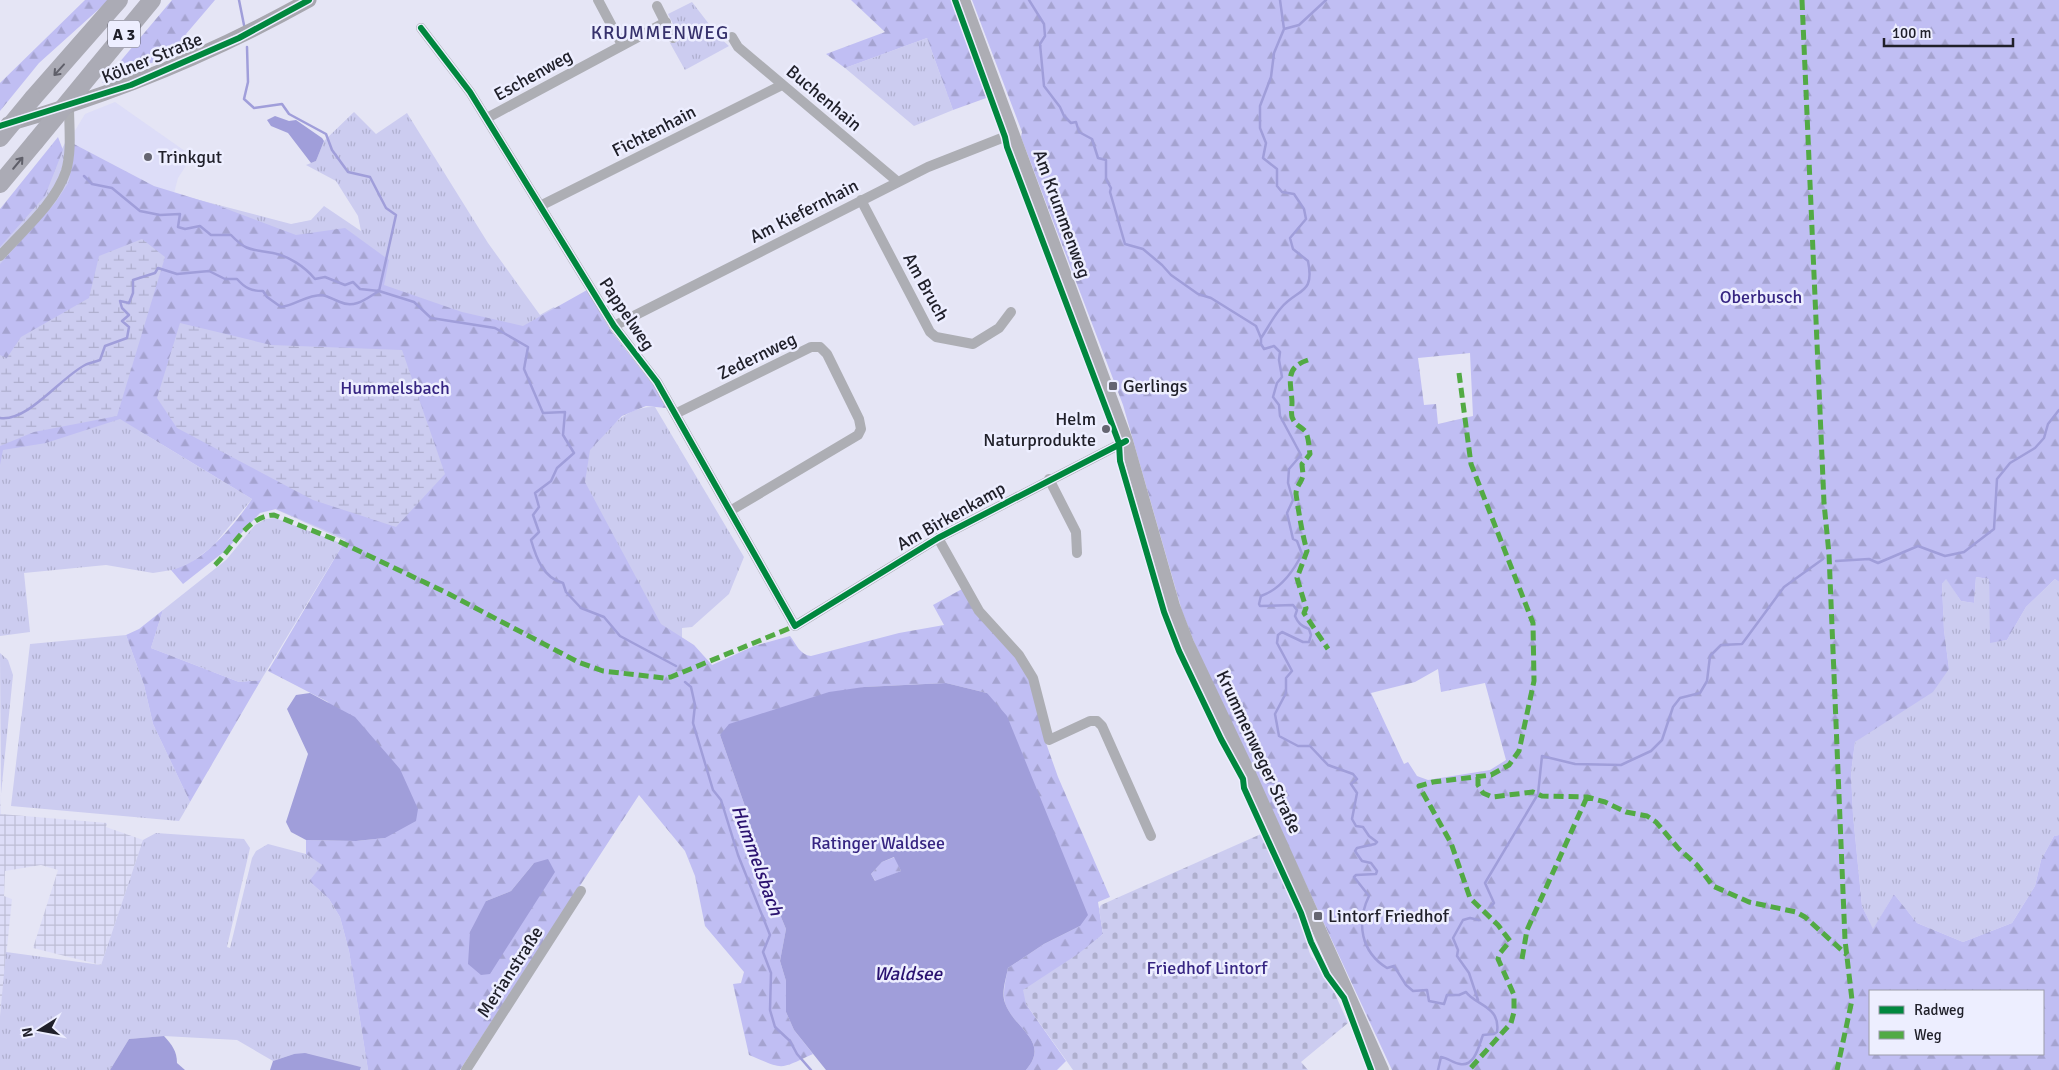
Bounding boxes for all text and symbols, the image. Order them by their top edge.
scale bar [1884,15,2013,47]
road number: A 3 [108,20,140,48]
district label: KRUMMENWEG [591,21,729,45]
text: 100 m [1892,24,1932,42]
street label: Kölner Straße [98,28,206,88]
street label: Eschenweg [490,44,576,106]
street label: Buchenhain [782,60,866,136]
one-way arrow [53,63,65,76]
street label: Fichtenhain [608,100,700,162]
place label: Trinkgut [158,146,222,168]
street label: Am Krummenweg [1029,147,1095,281]
marker: Trinkgut [142,151,154,163]
one-way arrow [12,157,23,170]
street label: Am Kiefernhain [746,174,862,248]
street label: Am Bruch [898,249,954,325]
street label: Pappelweg [595,273,659,355]
park label: Oberbusch [1720,286,1802,308]
street label: Zedernweg [714,328,800,384]
place label: Gerlings [1123,375,1188,397]
park label: Hummelsbach [340,377,450,399]
marker: Gerlings [1107,380,1119,392]
place label: Helm Naturprodukte [983,408,1096,451]
marker: Helm Naturprodukte [1100,423,1112,435]
street label: Am Birkenkamp [893,477,1009,555]
street label: Krummenweger Straße [1212,667,1306,837]
water label: Hummelsbach [726,802,788,919]
park label: Ratinger Waldsee [811,832,945,854]
place label: Lintorf Friedhof [1328,905,1450,927]
marker: Lintorf Friedhof [1312,910,1324,922]
street label: Merianstraße [472,922,548,1022]
park label: Friedhof Lintorf [1147,957,1268,979]
water label: Waldsee [874,962,943,986]
legend [1869,990,2044,1055]
text: Radweg [1914,1001,1965,1019]
north arrow [15,1005,65,1055]
text: N [18,1026,37,1039]
text: Weg [1914,1026,1942,1044]

